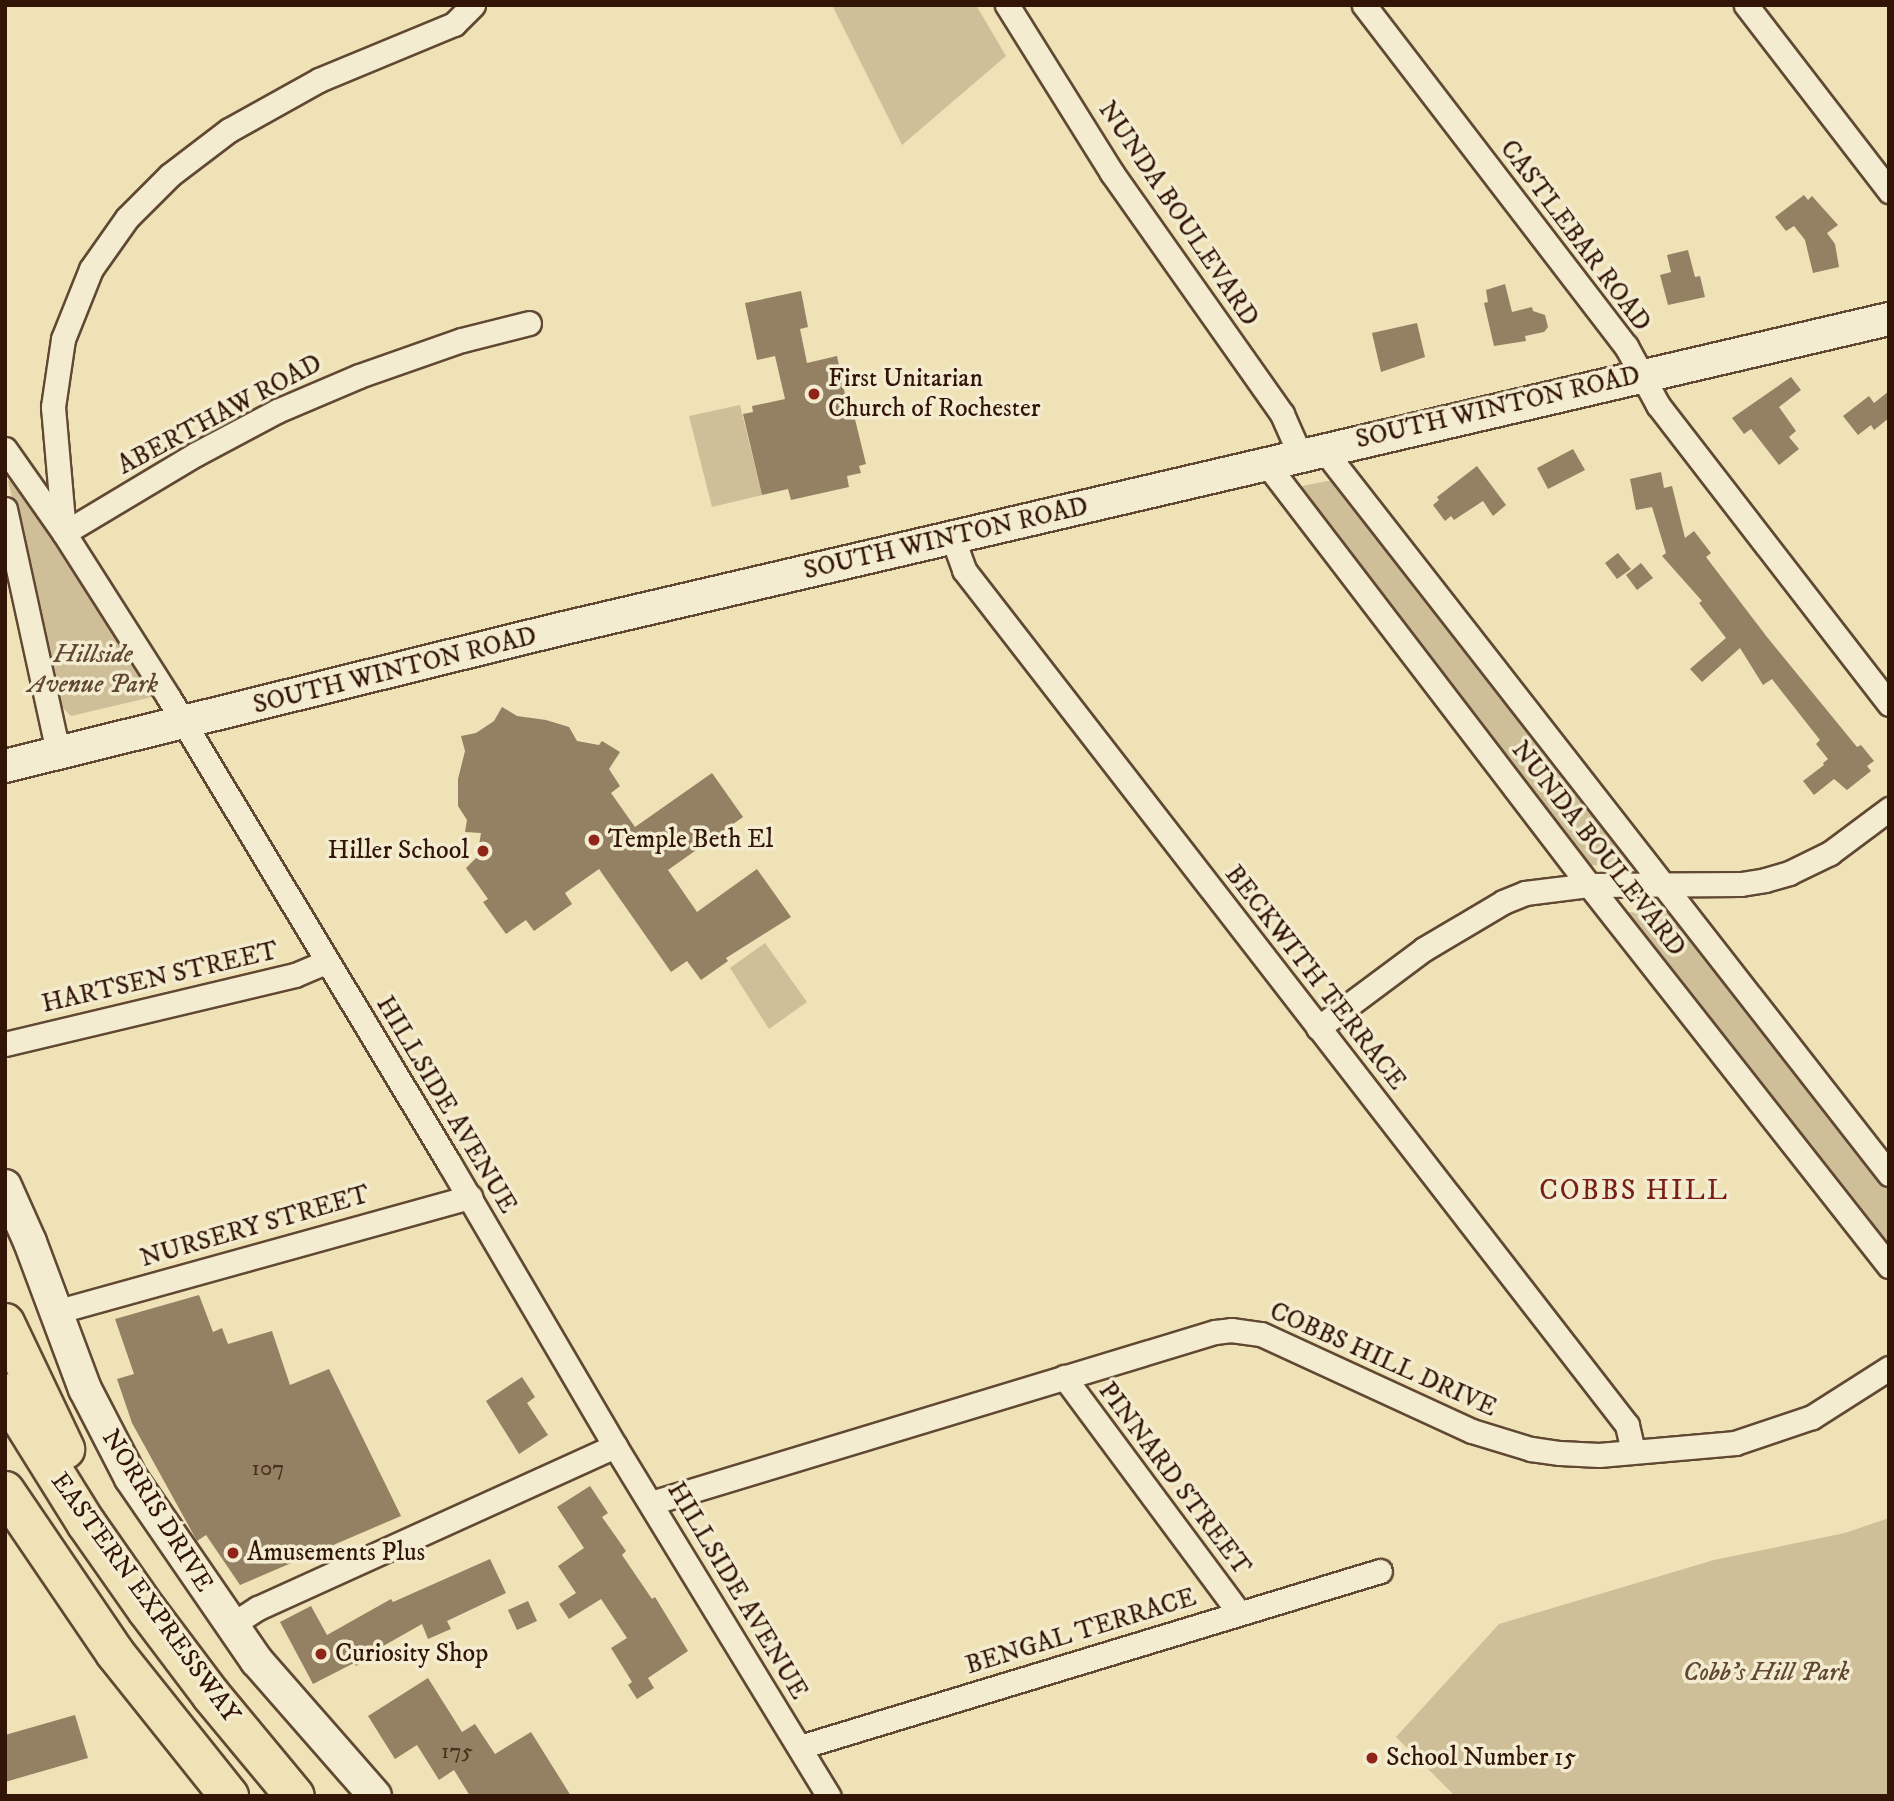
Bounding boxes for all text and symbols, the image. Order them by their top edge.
street label: NUNDA BOULEVARD [1091,96,1265,332]
street label: CASTLEBAR ROAD [1493,134,1657,338]
street label: ABERTHAW ROAD [113,348,327,482]
street label: SOUTH WINTON ROAD [1353,360,1643,456]
place label: First Unitarian Church of Rochester [828,363,1041,424]
marker: First Unitarian Church of Rochester [806,386,822,402]
street label: SOUTH WINTON ROAD [801,491,1091,587]
street label: SOUTH WINTON ROAD [250,621,540,721]
park label: Hillside Avenue Park [28,639,158,700]
street label: NUNDA BOULEVARD [1504,735,1692,963]
place label: Temple Beth El [608,824,773,856]
marker: Temple Beth El [586,832,602,848]
place label: Hiller School [328,835,469,867]
marker: Hiller School [475,843,491,859]
street label: BECKWITH TERRACE [1218,859,1412,1097]
street label: HARTSEN STREET [39,936,281,1020]
street label: HILLSIDE AVENUE [369,991,523,1219]
district label: COBBS HILL [1540,1174,1728,1208]
street label: NURSERY STREET [137,1179,373,1275]
street label: COBBS HILL DRIVE [1265,1296,1501,1424]
street label: PINNARD STREET [1091,1376,1257,1582]
street label: NORRIS DRIVE [95,1424,219,1598]
house number: 107 [252,1455,284,1483]
street label: EASTERN EXPRESSWAY [44,1467,246,1729]
street label: HILLSIDE AVENUE [660,1477,814,1705]
place label: Amusements Plus [247,1537,425,1569]
marker: Amusements Plus [225,1545,241,1561]
street label: BENGAL TERRACE [962,1582,1200,1682]
place label: Curiosity Shop [335,1638,488,1670]
marker: Curiosity Shop [313,1646,329,1662]
park label: Cobb's Hill Park [1683,1657,1849,1689]
house number: 175 [441,1738,473,1766]
place label: School Number 15 [1386,1742,1576,1774]
marker: School Number 15 [1364,1750,1380,1766]

